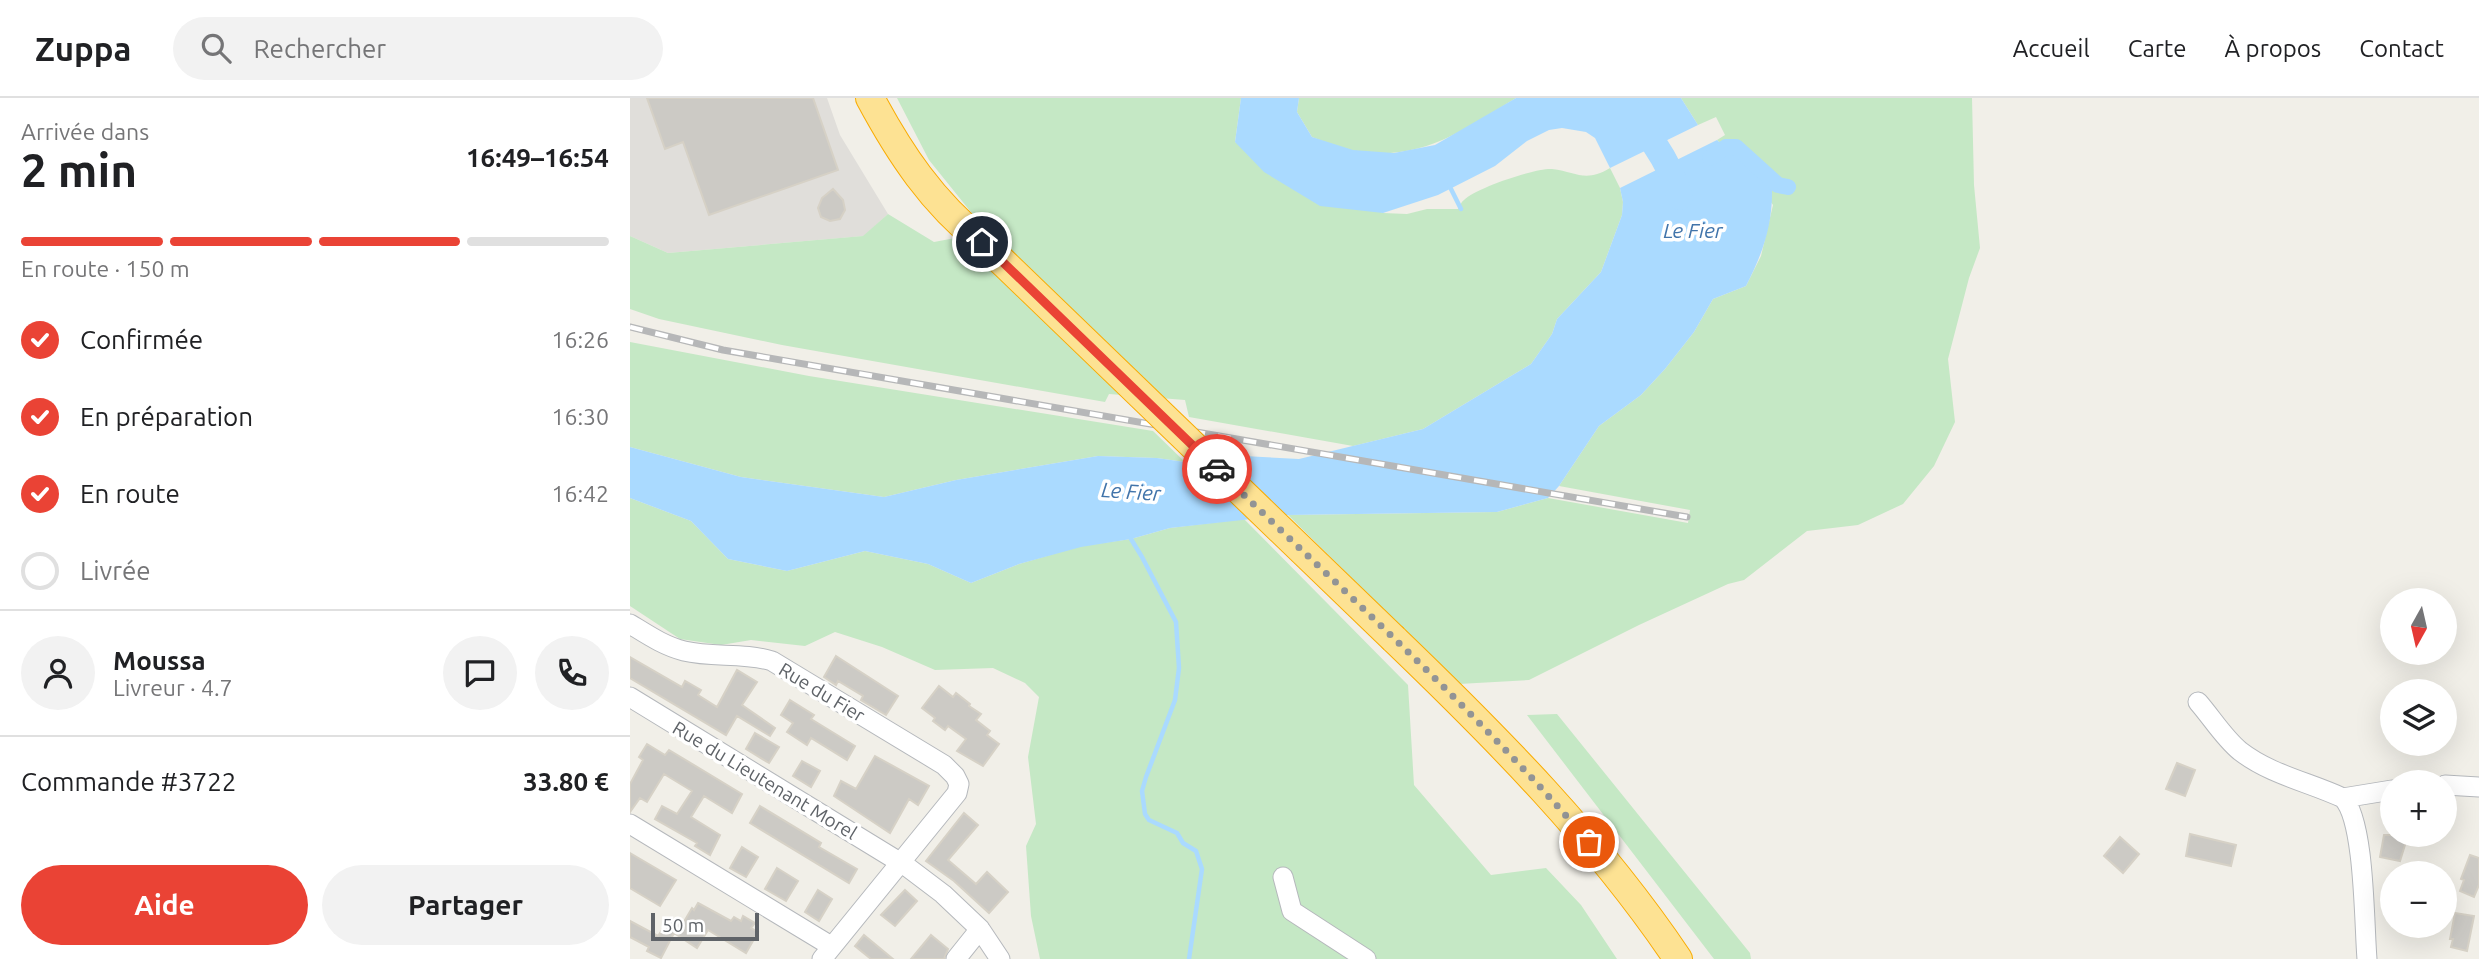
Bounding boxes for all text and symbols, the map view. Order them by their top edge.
search box [173,17,663,80]
icon: search [197,29,235,67]
text: Zuppa [35,30,131,67]
text: Rechercher [253,34,386,63]
text: Accueil [2013,35,2090,62]
text: Carte [2128,35,2187,62]
text: À propos [2225,35,2321,62]
text: Contact [2359,35,2444,62]
text: Arrivée dans [21,119,149,144]
text: 16:49–16:54 [466,143,609,172]
text: 2 min [21,144,137,196]
pin [952,212,1012,272]
water label: Le Fier [1663,218,1724,242]
icon: home [963,223,1001,261]
text: En route · 150 m [21,256,190,281]
icon: check [21,321,59,359]
text: Confirmée [80,325,203,354]
text: 16:26 [551,327,609,352]
icon: check [21,398,59,436]
text: En préparation [80,402,253,431]
text: 16:30 [551,404,609,429]
courier [1182,434,1252,504]
icon: car [1198,450,1236,488]
icon: check [21,475,59,513]
water label: Le Fier [1100,477,1163,505]
text: En route [80,479,180,508]
text: 16:42 [551,481,609,506]
text: Livrée [80,556,151,585]
north arrow [2380,588,2457,665]
map controls [2380,588,2457,938]
button: person [21,636,95,710]
button: chat [443,636,517,710]
button: phone [535,636,609,710]
text: Moussa [113,646,206,675]
street label: Rue du Fier [775,658,869,726]
text: Livreur · 4.7 [113,675,233,700]
button: layers [2380,679,2457,756]
street label: Rue du Lieutenant Morel [669,716,861,844]
text: Commande #3722 [21,767,237,796]
text: 33.80 € [523,767,609,796]
button: + [2380,770,2457,847]
pin [1559,812,1619,872]
icon: bag [1570,823,1608,861]
button: − [2380,861,2457,938]
button: Aide [21,865,308,945]
button: Partager [322,865,609,945]
scale bar [651,910,760,942]
text: 50 m [662,914,704,936]

